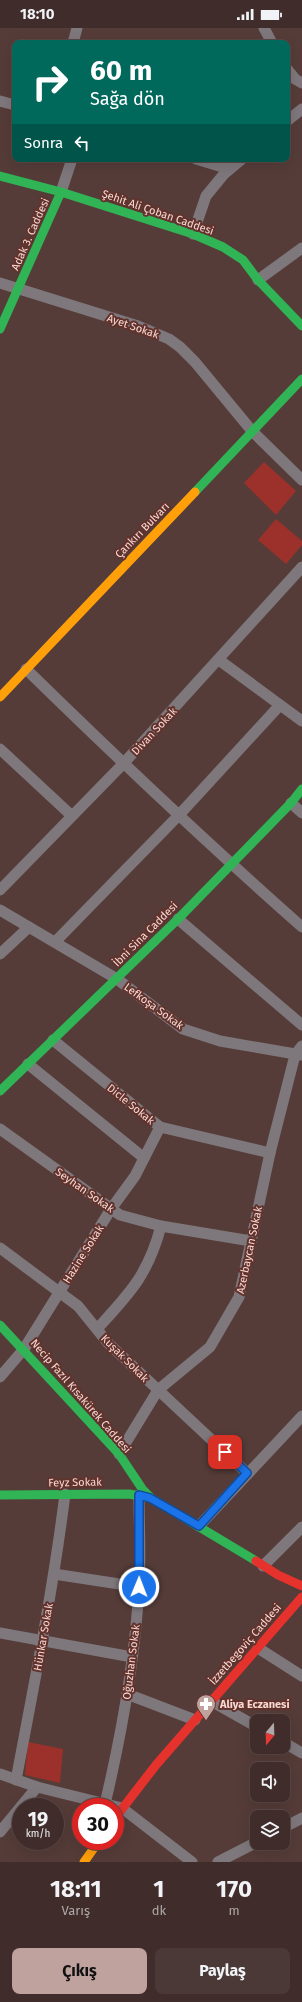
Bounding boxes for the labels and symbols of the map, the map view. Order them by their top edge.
street label: Şehit Ali Çoban Caddesi [100,187,216,238]
street label: Adak 3. Caddesi [9,196,52,272]
street label: Ayet Sokak [105,312,161,342]
street label: Çankırı Bulvarı [113,500,172,561]
street label: Divan Sokak [129,705,180,758]
street label: İbni Sina Caddesi [110,899,180,969]
street label: Lefkoşa Sokak [121,980,186,1033]
street label: Dicle Sokak [104,1081,157,1128]
street label: Seyhan Sokak [53,1165,117,1216]
street label: Azerbaycan Sokak [234,1205,265,1295]
street label: Hazine Sokak [60,1222,107,1286]
street label: Kuşak Sokak [98,1332,151,1385]
street label: Necip Fazıl Kısakürek Caddesi [28,1337,134,1456]
pin [208,1435,242,1469]
street label: Feyz Sokak [48,1476,102,1489]
position arrow [118,1566,160,1608]
street label: İzzetbegoviç Caddesi [206,1600,284,1688]
street label: Hünkar Sokak [31,1602,56,1672]
street label: Oğuzhan Sokak [120,1623,143,1700]
pharmacy icon: Aliya Eczanesi [195,1693,217,1721]
place label: Aliya Eczanesi [219,1698,290,1711]
north arrow [250,1714,290,1754]
speed limit sign: 30 [72,1798,124,1850]

